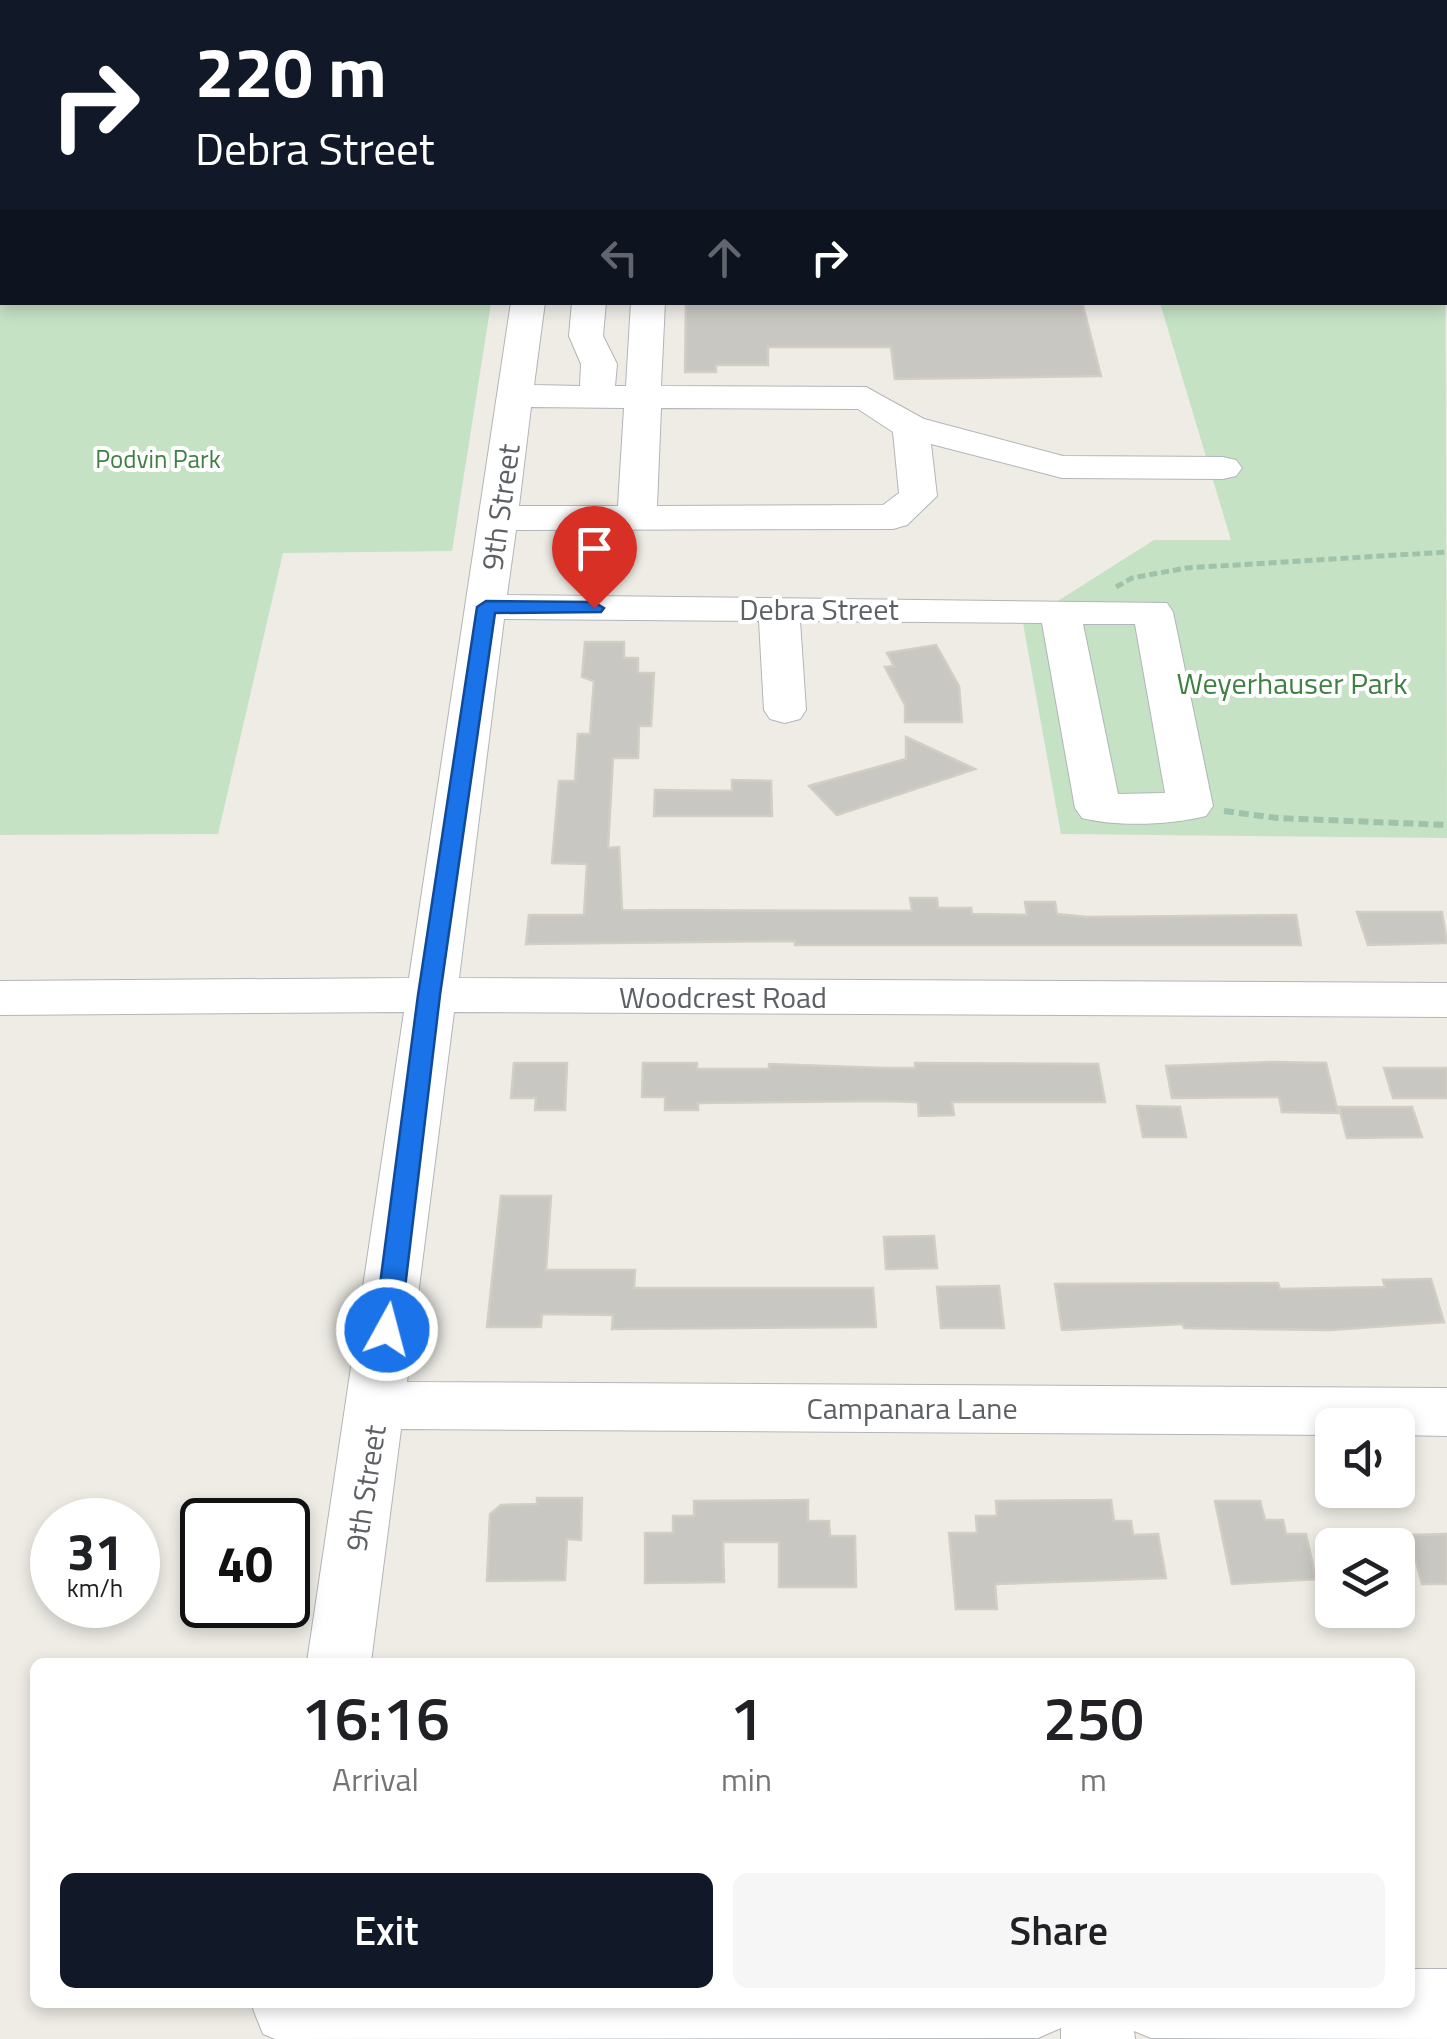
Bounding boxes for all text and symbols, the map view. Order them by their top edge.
text: 220 m [195,18,387,124]
icon: right [30,40,160,170]
text: Debra Street [195,114,434,182]
icon: left [592,230,647,285]
icon: ahead [697,230,752,285]
icon: right [802,230,857,285]
park label: Podvin Park [95,440,221,478]
street label: 9th Street [468,440,532,573]
pin [552,506,637,609]
icon: arrive [567,521,622,576]
street label: Debra Street [739,586,899,632]
park label: Weyerhauser Park [1176,660,1408,706]
street label: Woodcrest Road [619,974,827,1020]
position arrow [335,1278,439,1382]
street label: Campanara Lane [806,1385,1018,1431]
map controls [1315,1408,1415,1628]
button: sound [1315,1408,1415,1508]
street label: 9th Street [332,1421,398,1555]
speed limit sign: 40 [180,1498,310,1628]
text: 31 [67,1513,123,1589]
button: layers [1315,1528,1415,1628]
text: km/h [67,1569,123,1607]
text: 16:16 [301,1672,450,1763]
text: 1 [730,1672,763,1763]
text: 250 [1043,1672,1144,1763]
text: Arrival [332,1755,419,1803]
text: min [721,1755,772,1803]
text: m [1080,1755,1107,1803]
button: Exit [60,1873,713,1988]
button: Share [733,1873,1385,1988]

